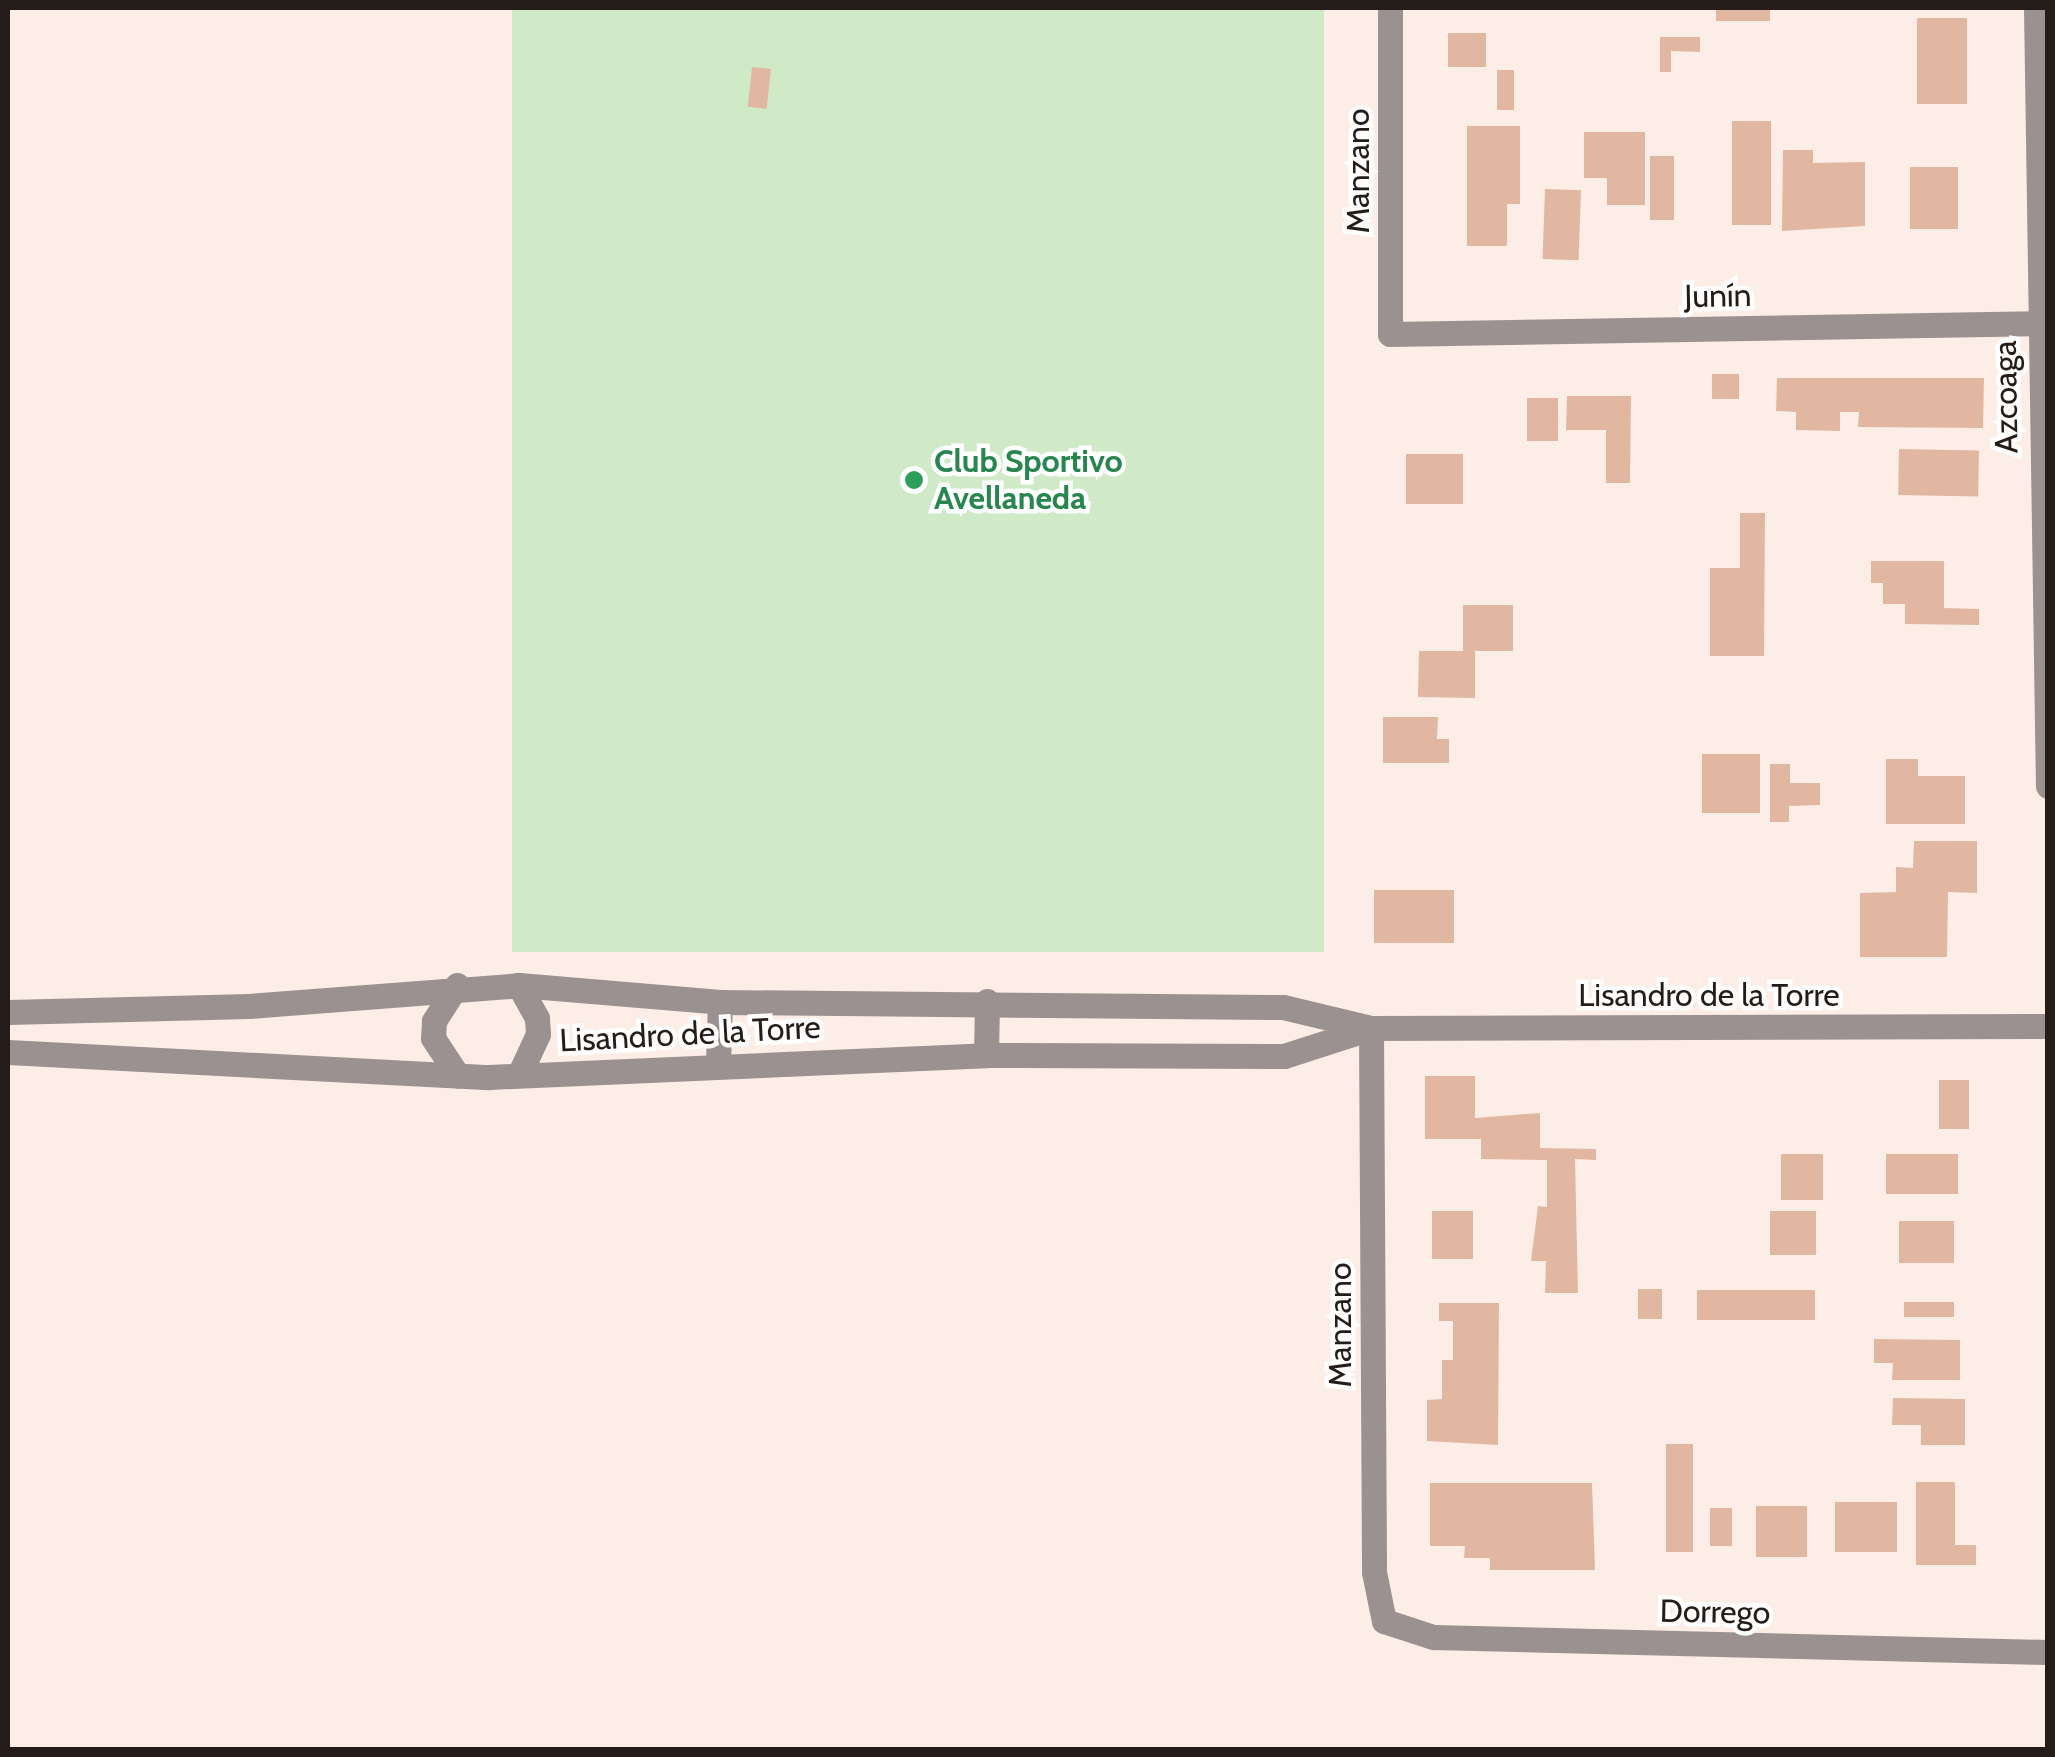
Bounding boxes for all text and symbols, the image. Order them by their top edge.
street label: Manzano [1339,109,1377,233]
street label: Junín [1684,276,1752,316]
street label: Azcoaga [1986,340,2026,454]
place label: Club Sportivo Avellaneda [934,443,1123,518]
marker: Club Sportivo Avellaneda [903,469,925,491]
street label: Lisandro de la Torre [1578,976,1840,1014]
street label: Lisandro de la Torre [559,1008,821,1060]
street label: Manzano [1321,1263,1359,1387]
street label: Dorrego [1659,1592,1771,1632]

